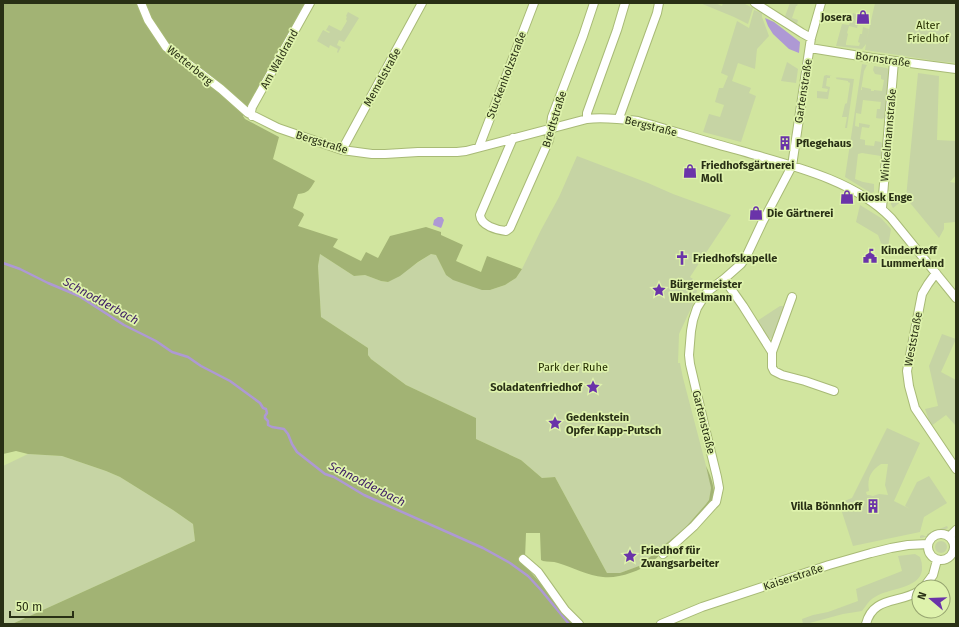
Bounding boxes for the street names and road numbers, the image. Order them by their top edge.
street label: Am Waldrand [258,27,301,91]
street label: Stuckenholzstraße [484,30,529,120]
street label: Wetterberg [164,43,215,88]
street label: Memelstraße [361,46,404,109]
street label: Bornstraße [855,49,911,70]
street label: Gartenstraße [792,58,815,124]
street label: Winkelmannstraße [878,88,899,182]
street label: Bredtstraße [540,89,569,149]
street label: Bergstraße [623,114,679,139]
street label: Bergstraße [294,128,350,157]
street label: Weststraße [902,311,925,368]
street label: Gartenstraße [689,389,718,455]
street label: Kaiserstraße [762,562,825,593]

